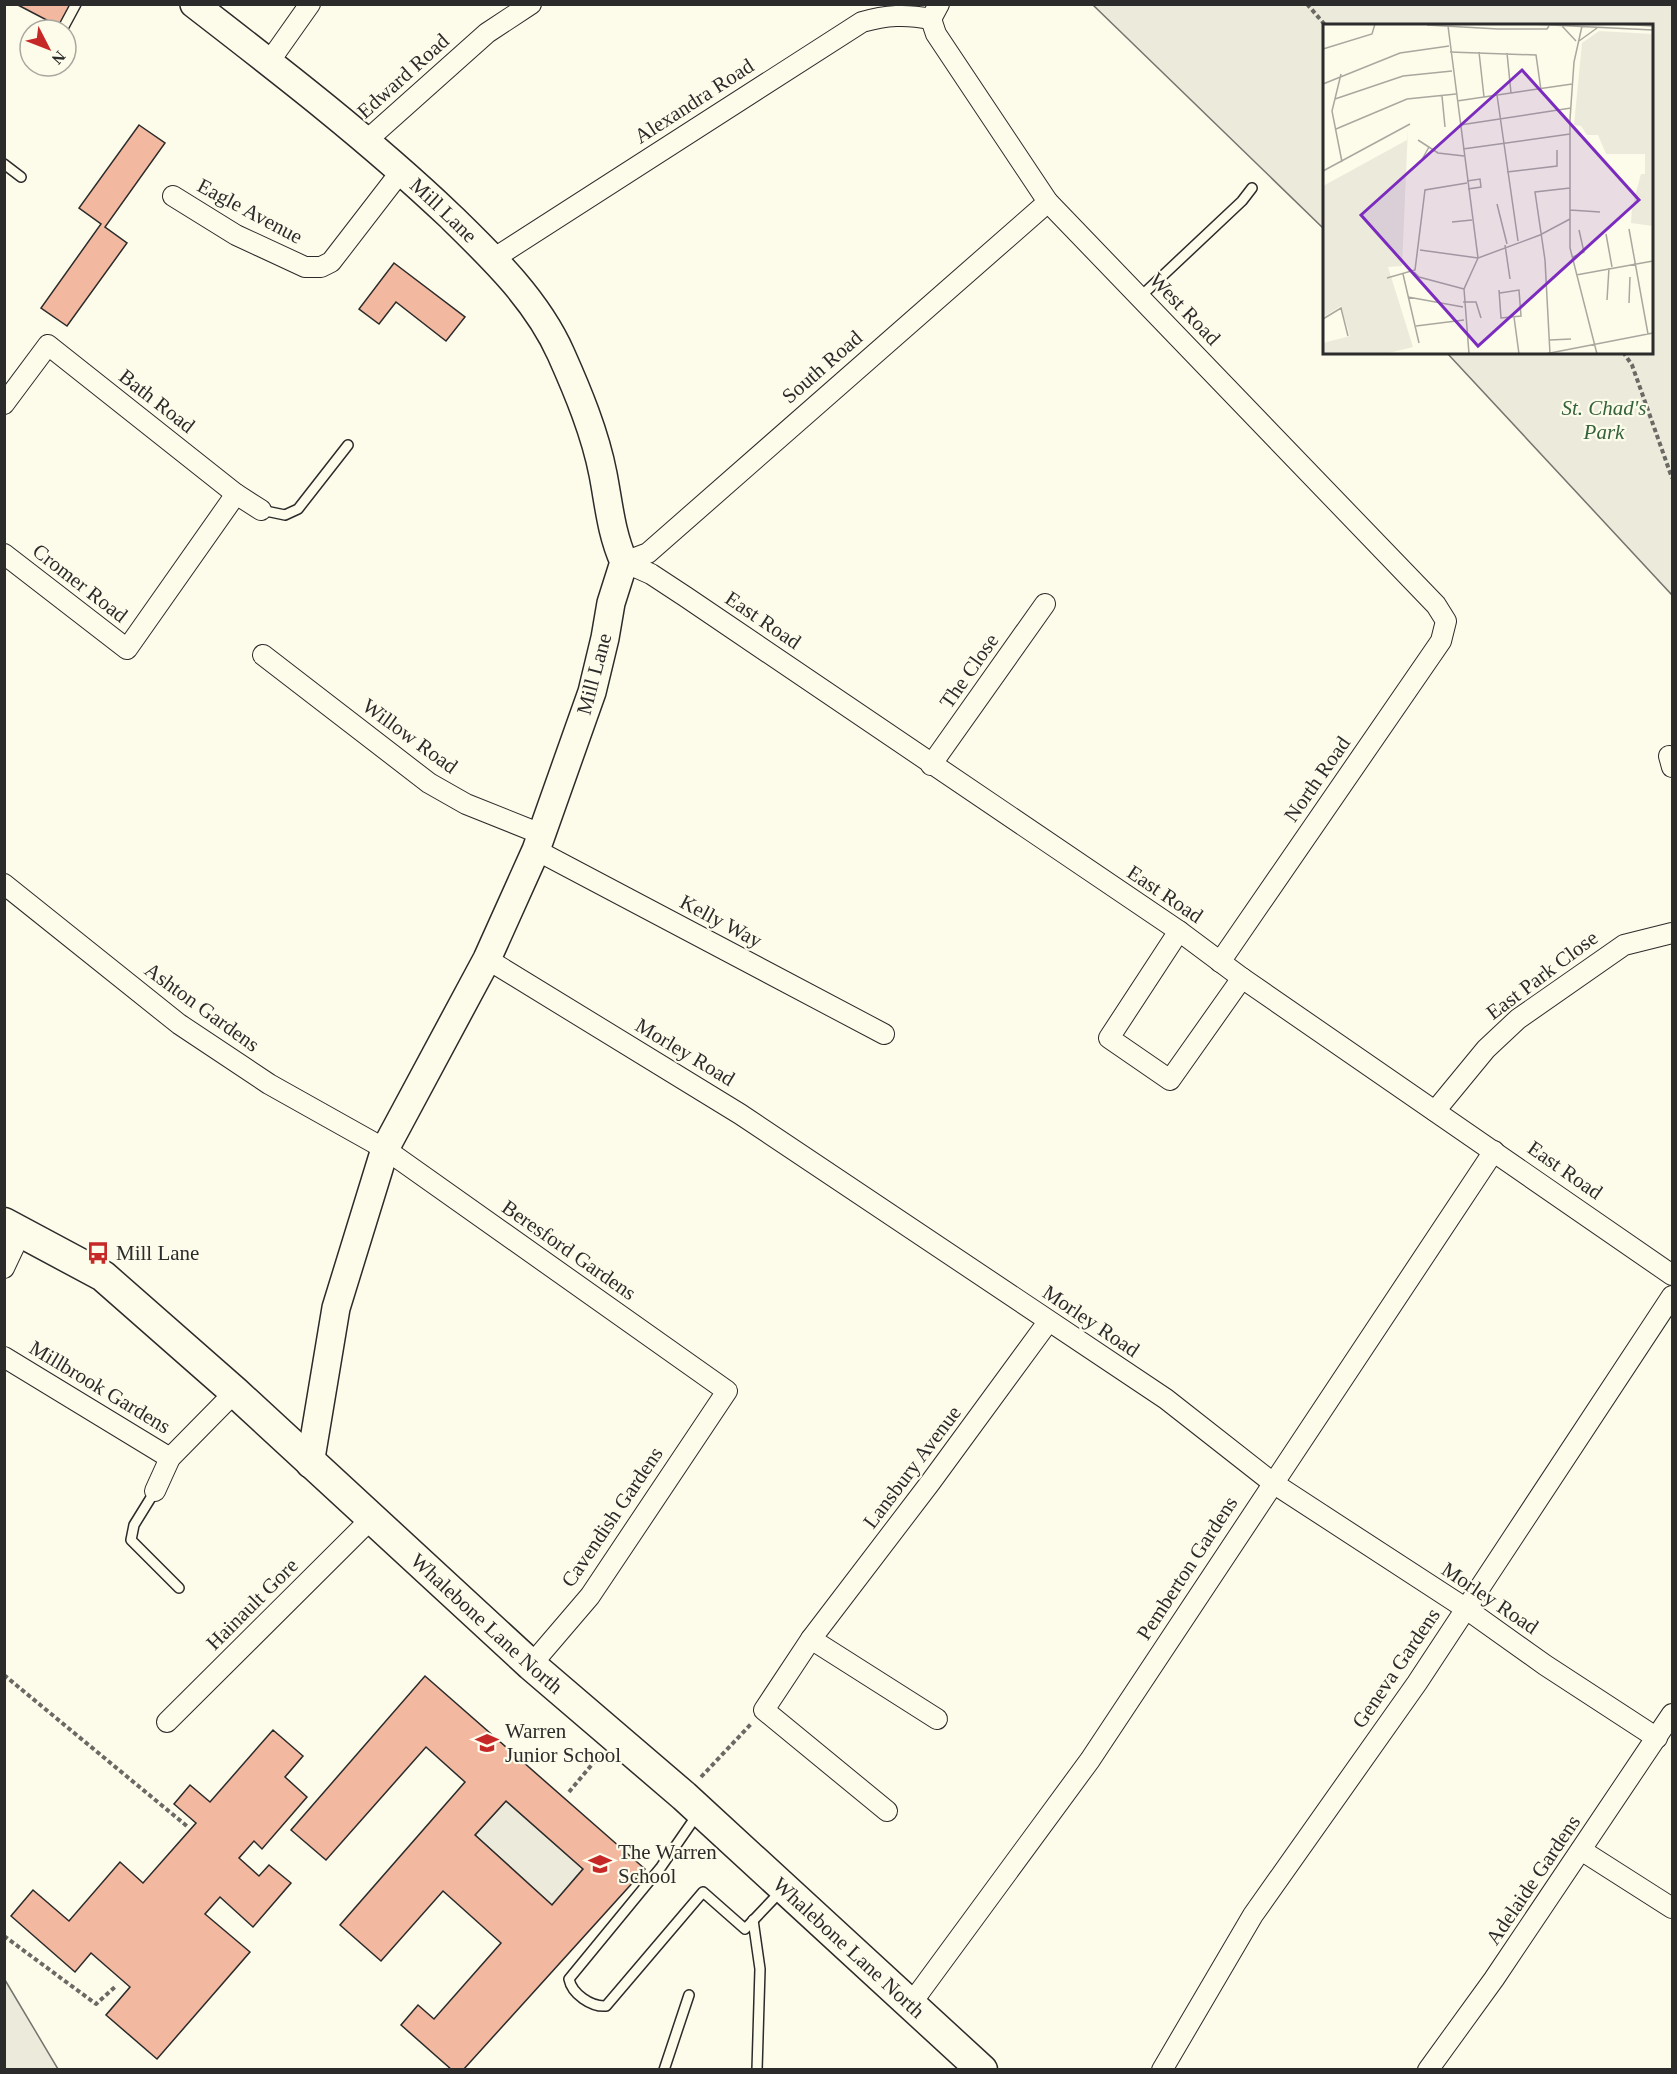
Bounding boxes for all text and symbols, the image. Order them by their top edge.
north arrow [18,18,78,78]
inset map [1323,24,1653,354]
street label: Edward Road [352,28,454,123]
text: N [48,48,69,68]
street label: Alexandra Road [630,53,758,148]
street label: Eagle Avenue [193,173,307,249]
street label: Mill Lane [405,173,482,248]
street label: West Road [1145,268,1226,350]
street label: South Road [777,325,867,408]
street label: Bath Road [114,364,200,438]
park label: St. Chad's Park [1561,396,1647,444]
street label: Cromer Road [28,539,133,628]
street label: East Road [721,586,806,654]
street label: The Close [935,629,1003,713]
street label: Mill Lane [572,631,616,717]
street label: Willow Road [358,693,463,779]
street label: North Road [1279,731,1355,826]
street label: East Road [1123,860,1208,928]
street label: Kelly Way [676,889,767,953]
street label: East Park Close [1482,925,1602,1025]
street label: Ashton Gardens [140,957,264,1057]
street label: Morley Road [631,1013,739,1091]
street label: East Road [1523,1136,1607,1205]
street label: Beresford Gardens [497,1195,641,1305]
bus stop icon: Mill Lane [85,1240,111,1266]
place label: Mill Lane [116,1241,199,1265]
street label: Morley Road [1038,1280,1144,1362]
street label: Millbrook Gardens [25,1335,175,1439]
street label: Lansbury Avenue [858,1401,966,1533]
street label: Cavendish Gardens [556,1442,668,1592]
street label: Pemberton Gardens [1132,1492,1242,1644]
street label: Whalebone Lane North [406,1548,568,1699]
street label: Hainault Gore [201,1553,303,1655]
street label: Morley Road [1437,1557,1543,1639]
street label: Geneva Gardens [1347,1604,1445,1732]
place label: Warren Junior School [505,1719,621,1767]
school or university icon: Warren Junior School [474,1730,500,1756]
street label: Adelaide Gardens [1481,1811,1585,1949]
place label: The Warren School [618,1840,717,1888]
school or university icon: The Warren School [587,1851,613,1877]
street label: Whalebone Lane North [768,1872,930,2023]

